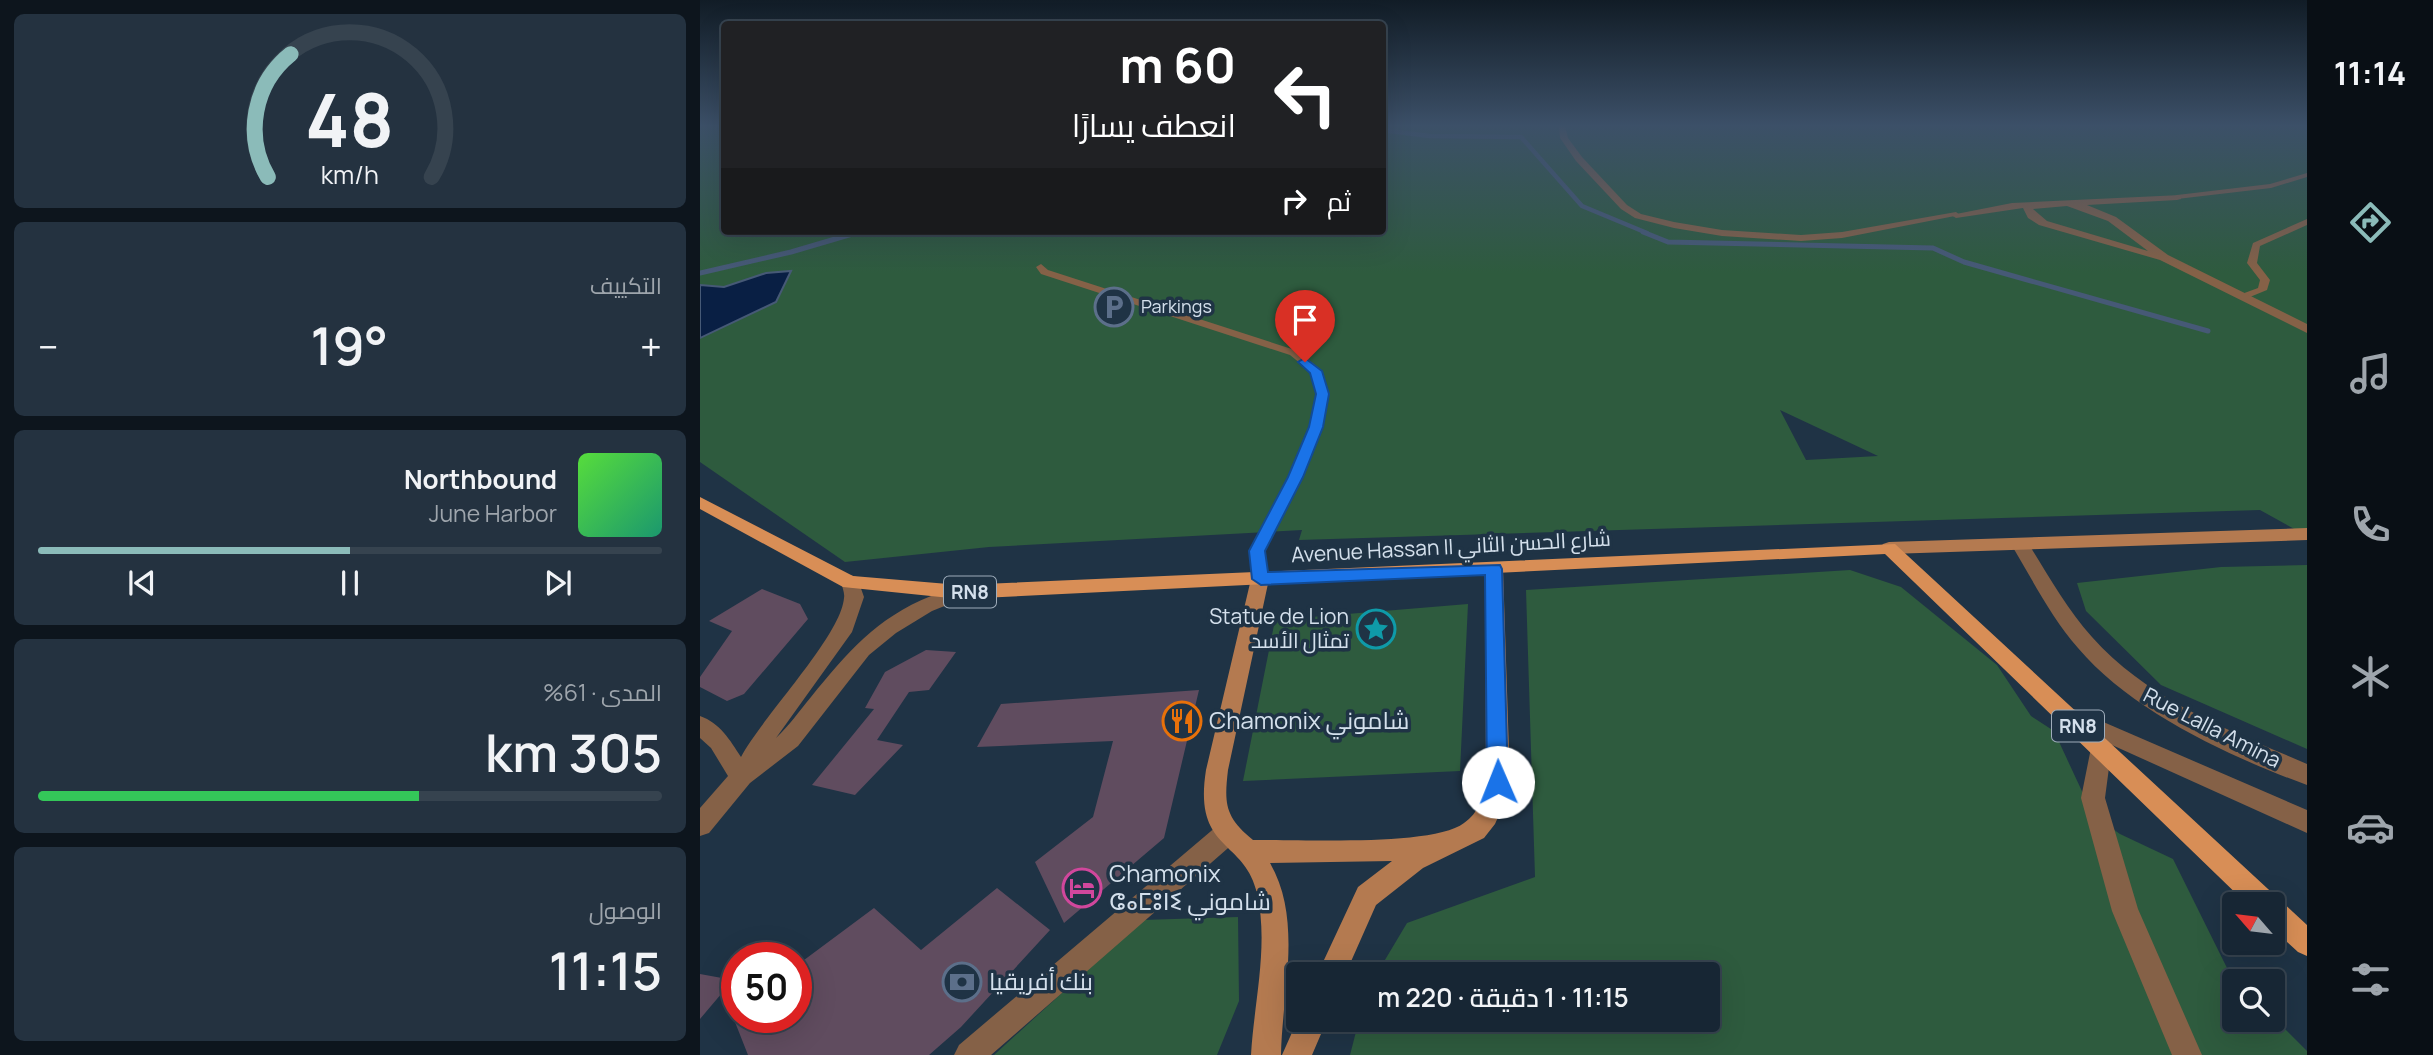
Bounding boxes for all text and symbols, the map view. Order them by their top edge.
text: 60 m [1119,31,1236,98]
icon: left [1260,49,1351,140]
text: 11:14 [2334,51,2406,95]
text: 48 [306,69,394,169]
text: انعطف يسارًا [1072,103,1236,147]
text: km/h [321,157,379,192]
icon: right [1275,182,1313,220]
text: ثم [1327,183,1351,219]
icon: directions [2346,198,2395,247]
text: التكييف [590,269,662,301]
parking icon: Parkings [1093,286,1135,328]
pin [1275,290,1335,362]
place label: Parkings [1141,294,1212,318]
icon: arrive [1286,301,1324,339]
text: 19° [310,310,388,381]
text: − [38,320,59,372]
text: + [640,320,662,372]
icon: music [2346,349,2395,398]
text: Northbound [404,461,557,497]
text: June Harbor [429,497,557,529]
icon: phone [2346,500,2395,549]
street label: Avenue Hassan II شارع الحسن الثاني [1290,524,1612,571]
icon: previous [123,564,161,602]
icon: pause [331,564,369,602]
icon: next [539,564,577,602]
road number: RN8 [944,576,996,608]
place label: Statue de Lion تمثال الأسد [1209,602,1349,654]
place icon: Statue de Lion تمثال الأسد [1355,608,1397,650]
icon: climate [2346,652,2395,701]
text: المدى · 61% [543,676,662,708]
street label: Rue Lalla Amina [2139,680,2286,774]
restaurant icon: Chamonix شاموني [1161,700,1203,742]
place label: Chamonix شاموني [1209,703,1409,740]
road number: RN8 [2052,710,2104,741]
text: 305 km [485,717,662,788]
position arrow [1461,745,1535,819]
icon: car [2346,803,2395,852]
place label: Chamonix ⵛⴰⵎⵓⵏⵉ شاموني [1109,856,1271,921]
hotel icon: Chamonix ⵛⴰⵎⵓⵏⵉ شاموني [1061,867,1103,909]
north arrow [2222,892,2286,956]
map controls [2222,892,2285,1032]
text: الوصول [589,894,662,926]
text: 11:15 [549,935,662,1006]
speed limit sign: 50 [721,942,812,1033]
icon: filters [2346,955,2395,1004]
bank icon: بنك أفريقيا [941,961,983,1003]
place label: بنك أفريقيا [989,964,1093,997]
button: search [2222,969,2285,1032]
text: 11:15 · 1 دقيقة · 220 m [1377,979,1629,1015]

